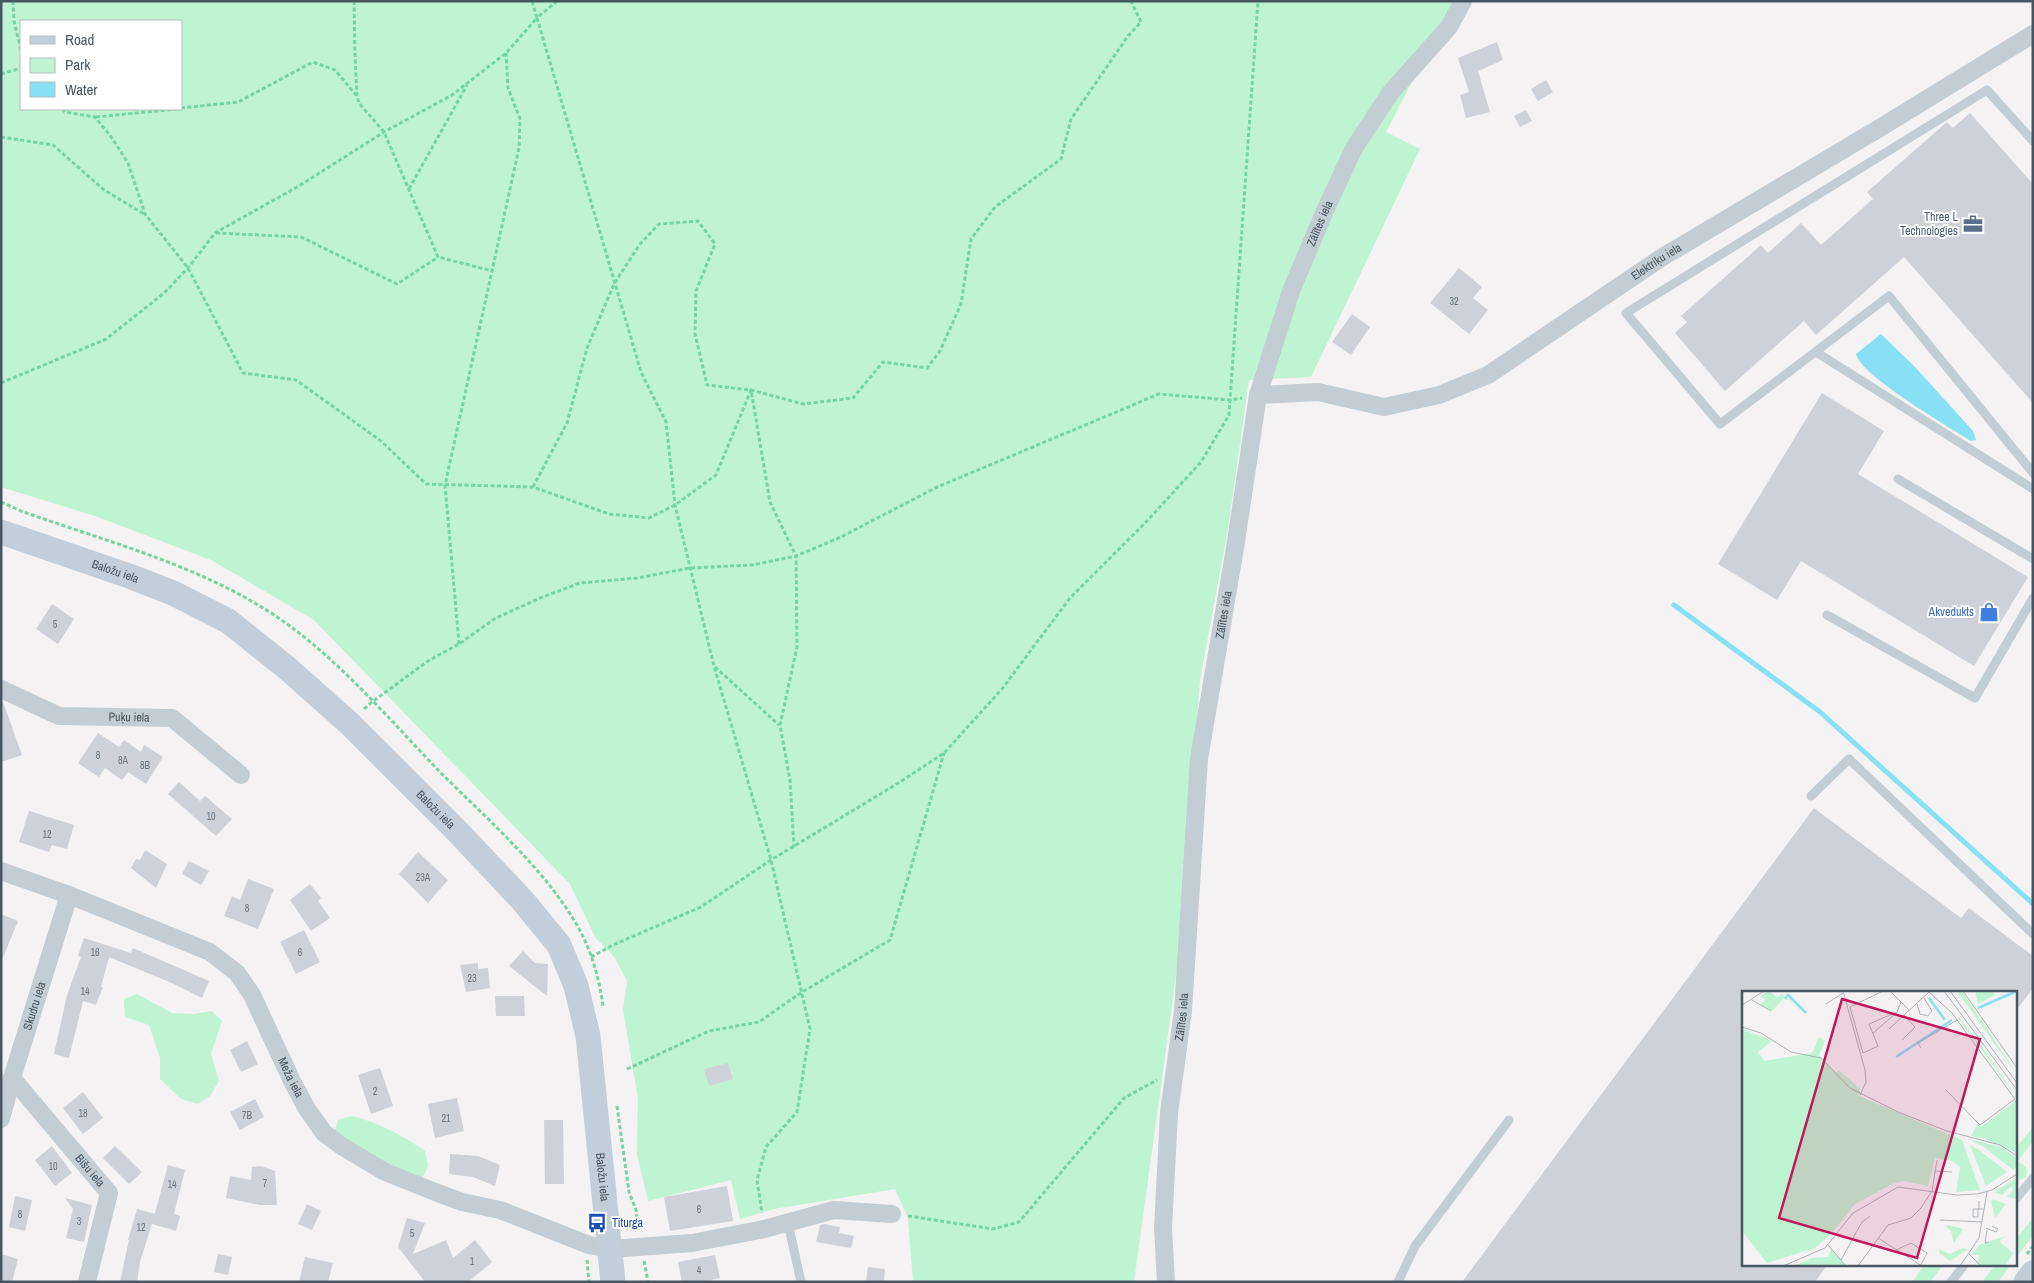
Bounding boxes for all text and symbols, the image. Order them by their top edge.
legend [20,20,182,110]
text: Road [65,29,94,50]
text: Park [65,54,91,75]
text: Water [65,79,97,100]
street label: Zālītes iela [1303,198,1337,249]
place label: Three L Technologies [1900,209,1959,239]
office icon: Three L Technologies [1962,213,1984,235]
street label: Elektriķu iela [1628,239,1685,284]
house number: 32 [1449,295,1459,308]
street label: Baložu iela [90,556,142,587]
street label: Zālītes iela [1212,589,1236,640]
shop icon: Akvedukts [1978,601,2000,623]
place label: Akvedukts [1928,604,1974,620]
house number: 5 [53,618,58,631]
street label: Puķu iela [108,709,150,726]
house number: 8 [96,749,101,762]
house number: 8A [118,754,129,767]
house number: 8B [140,759,151,772]
street label: Baložu iela [413,787,459,833]
house number: 10 [206,810,216,823]
house number: 12 [42,828,52,841]
house number: 23A [416,871,431,884]
house number: 8 [245,902,250,915]
house number: 16 [90,946,100,959]
house number: 6 [298,946,303,959]
house number: 23 [467,972,477,985]
street label: Skudru iela [19,979,50,1032]
house number: 14 [80,985,90,998]
inset map [1742,991,2016,1266]
street label: Zālītes iela [1171,992,1192,1042]
street label: Meža iela [274,1055,308,1101]
house number: 2 [373,1085,378,1098]
house number: 18 [78,1107,88,1120]
house number: 7B [242,1109,253,1122]
house number: 21 [441,1112,451,1125]
street label: Bišu iela [72,1151,109,1191]
street label: Baložu iela [592,1152,613,1203]
house number: 10 [48,1160,58,1173]
house number: 7 [263,1177,268,1190]
house number: 14 [167,1178,177,1191]
house number: 6 [697,1203,702,1216]
house number: 8 [18,1208,23,1221]
bus stop icon: Titurga [586,1212,608,1234]
house number: 3 [77,1215,82,1228]
place label: Titurga [612,1215,643,1231]
house number: 12 [136,1221,146,1234]
house number: 5 [410,1227,415,1240]
house number: 1 [470,1255,475,1268]
house number: 4 [697,1264,702,1277]

